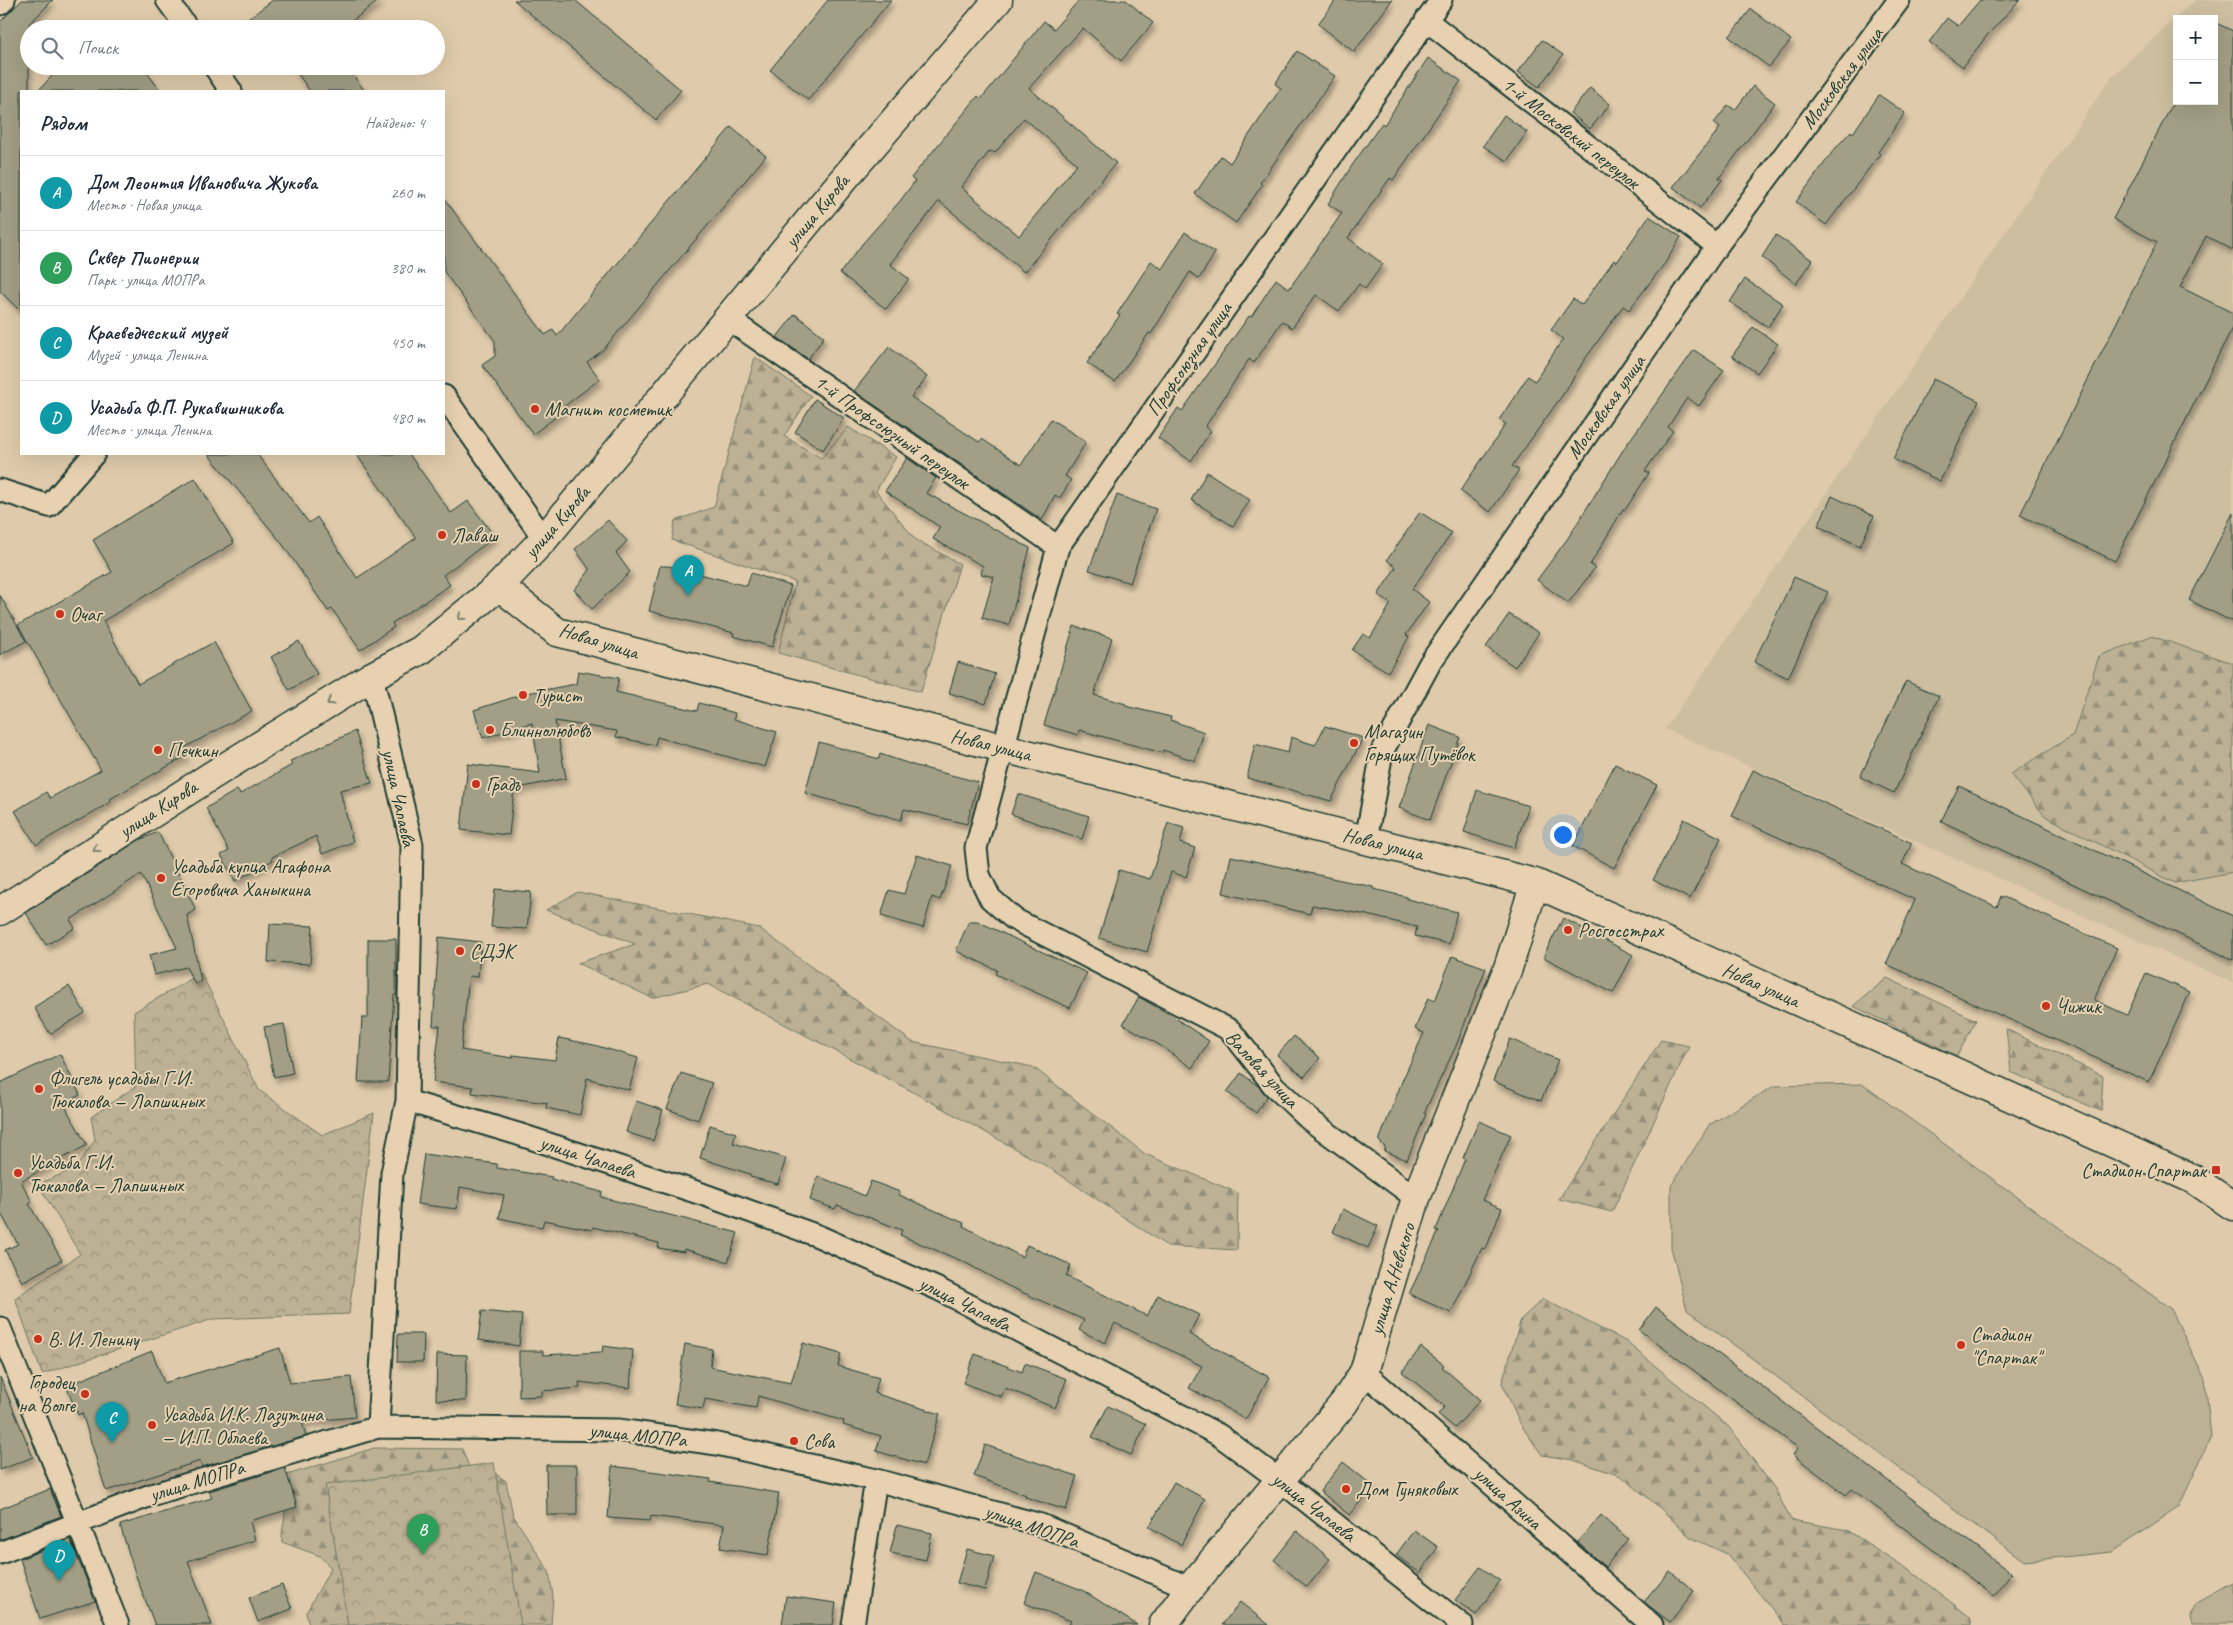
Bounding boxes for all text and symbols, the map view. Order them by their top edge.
map controls [2173,15,2218,105]
button: + [2173,15,2218,60]
search box [20,20,445,75]
street label: Московская улица [1796,21,1889,134]
icon: search [38,34,66,62]
text: Поиск [78,36,118,60]
button: − [2173,60,2218,105]
street label: 1-й Московский переулок [1497,71,1646,196]
text: Рядом [40,110,87,136]
text: Найдено: 4 [365,113,425,133]
street label: улица Кирова [778,168,856,254]
text: Дом Леонтия Ивановича Жукова [87,171,317,195]
text: A [52,183,60,203]
text: 260 m [391,183,425,203]
text: Место · Новая улица [87,195,201,215]
text: Сквер Пионерии [87,246,198,270]
text: B [52,258,60,278]
text: 380 m [391,258,425,278]
text: Парк · улица МОПРа [87,270,205,290]
street label: Профсоюзная улица [1141,296,1239,421]
text: Краеведческий музей [87,321,228,345]
text: C [52,333,60,353]
text: 450 m [391,333,425,353]
text: Музей · улица Ленина [87,345,207,365]
street label: Московская улица [1561,349,1652,464]
street label: 1-й Профсоюзный переулок [809,369,976,497]
text: Усадьба Ф.П. Рукавишникова [87,396,283,420]
place label: Магнит косметик [545,397,673,422]
marker: Магнит косметик [529,403,541,415]
text: D [51,408,61,428]
text: 480 m [391,408,425,428]
text: Место · улица Ленина [87,420,212,440]
street label: улица Кирова [518,479,597,564]
place label: Лаваш [452,523,499,548]
marker: Лаваш [436,529,448,541]
pin: A [672,555,704,596]
place label: Очаг [70,602,104,627]
marker: Очаг [54,608,66,620]
one-way arrow [458,612,467,620]
street label: Новая улица [556,617,643,665]
place label: Турист [533,683,582,708]
marker: Турист [517,689,529,701]
one-way arrow [327,695,336,705]
place label: Блиннолюбовъ [500,718,591,743]
place label: Магазин Горящих Путёвок [1364,719,1476,767]
street label: Новая улица [948,723,1035,767]
marker: Блиннолюбовъ [484,724,496,736]
marker: Магазин Горящих Путёвок [1348,737,1360,749]
place label: Печкин [168,738,219,763]
marker: Печкин [152,744,164,756]
street label: улица Чапаева [376,746,422,850]
place label: Градъ [486,772,521,797]
street label: улица Кирова [113,773,203,844]
marker: Градъ [470,778,482,790]
street label: Новая улица [1340,822,1427,866]
your location [1550,822,1576,848]
one-way arrow [92,843,101,853]
place label: Усадьба купца Агафона Егоровича Ханыкина [171,854,331,902]
marker: Усадьба купца Агафона Егоровича Ханыкина [155,872,167,884]
place label: Росгосстрах [1578,918,1665,943]
marker: Росгосстрах [1562,924,1574,936]
place label: СДЭК [470,939,518,964]
marker: СДЭК [454,945,466,957]
street label: Новая улица [1719,957,1805,1014]
place label: Чижик [2056,994,2102,1019]
marker: Чижик [2040,1000,2052,1012]
street label: Валовая улица [1220,1025,1305,1114]
place label: Флигель усадьбы Г.И. Тюкалова — Лапшиных [49,1066,206,1114]
marker: Флигель усадьбы Г.И. Тюкалова — Лапшиных [33,1083,45,1095]
street label: улица Чапаева [536,1129,640,1185]
place label: Усадьба Г.И. Тюкалова — Лапшиных [28,1150,185,1198]
place label: Стадион Спартак [2081,1158,2208,1183]
marker: Стадион Спартак [2210,1164,2222,1176]
marker: Усадьба Г.И. Тюкалова — Лапшиных [12,1167,24,1179]
street label: улица А.Невского [1363,1219,1421,1339]
street label: улица Чапаева [914,1270,1016,1338]
place label: Стадион "Спартак" [1971,1322,2045,1370]
place label: В. И. Ленину [48,1327,141,1352]
marker: В. И. Ленину [32,1333,44,1345]
marker: Стадион "Спартак" [1955,1339,1967,1351]
place label: Городец на Волге [18,1370,76,1418]
marker: Городец на Волге [79,1388,91,1400]
pin: C [96,1402,128,1443]
place label: Усадьба И.К. Лазутина — И.П. Облаева [162,1402,324,1450]
street label: улица МОПРа [587,1417,689,1453]
marker: Усадьба И.К. Лазутина — И.П. Облаева [146,1419,158,1431]
place label: Сова [804,1429,836,1454]
marker: Сова [788,1435,800,1447]
street label: улица МОПРа [146,1454,249,1508]
street label: улица Азина [1468,1460,1549,1536]
street label: улица Чапаева [1266,1466,1362,1548]
place label: Дом Гуняковых [1356,1477,1459,1502]
marker: Дом Гуняковых [1340,1483,1352,1495]
street label: улица МОПРа [981,1498,1083,1554]
pin: B [407,1514,439,1555]
pin: D [43,1540,75,1581]

